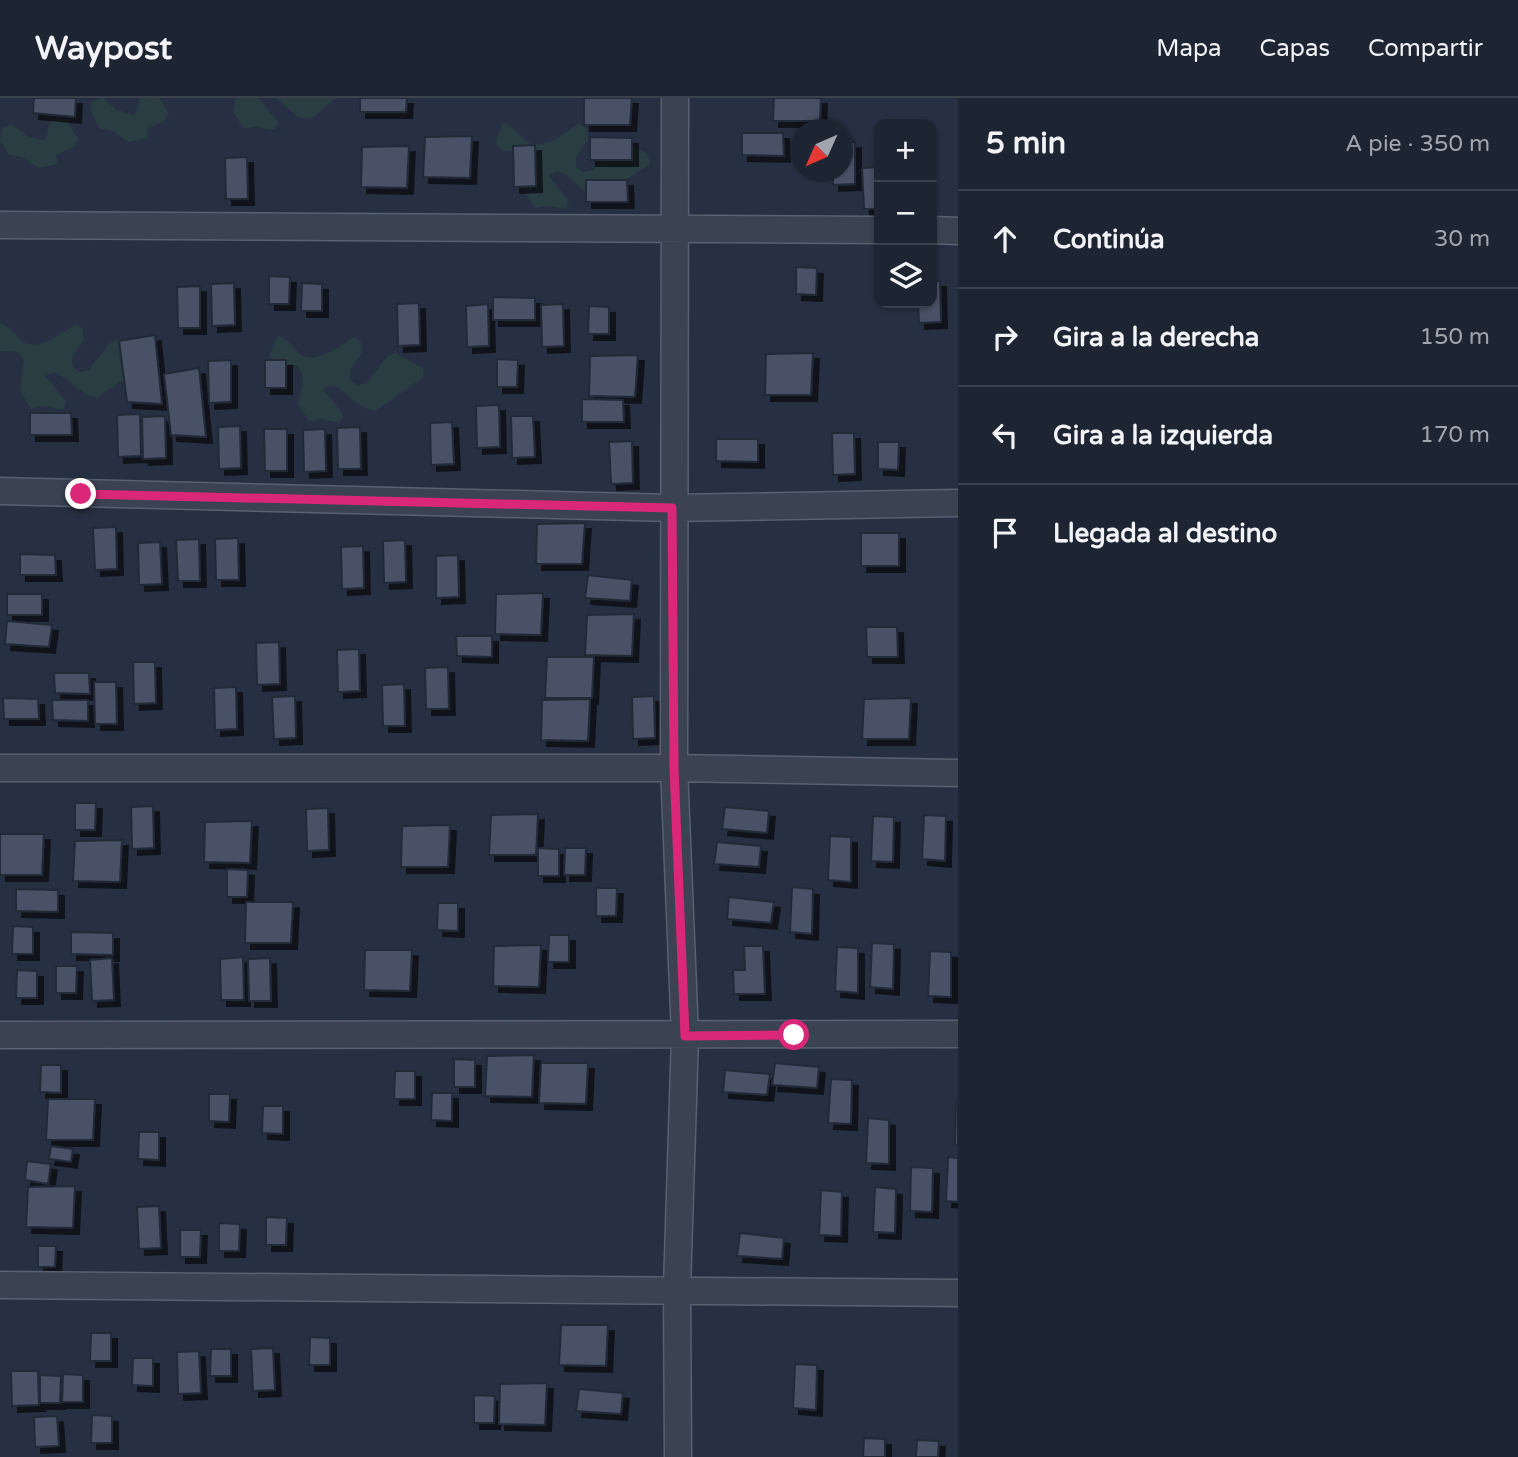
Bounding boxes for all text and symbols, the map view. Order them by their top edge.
text: Waypost [35,29,172,68]
text: Mapa [1156,34,1222,63]
text: Capas [1260,34,1330,63]
text: Compartir [1368,34,1483,63]
north arrow [790,119,853,182]
map controls [874,119,937,308]
button: + [874,119,937,182]
text: 5 min [986,125,1066,162]
text: A pie · 350 m [1345,130,1490,158]
button: − [874,182,937,245]
icon: ahead [986,220,1024,258]
text: Continúa [1053,224,1165,255]
text: 30 m [1434,225,1490,253]
button: layers [874,245,937,308]
icon: right [986,318,1024,356]
text: Gira a la derecha [1053,322,1259,353]
text: 150 m [1420,323,1490,351]
icon: left [986,416,1024,454]
text: Gira a la izquierda [1053,420,1273,451]
text: 170 m [1420,421,1490,449]
route end [65,478,96,509]
icon: arrive [986,514,1024,552]
text: Llegada al destino [1053,518,1277,549]
route start [778,1019,809,1050]

